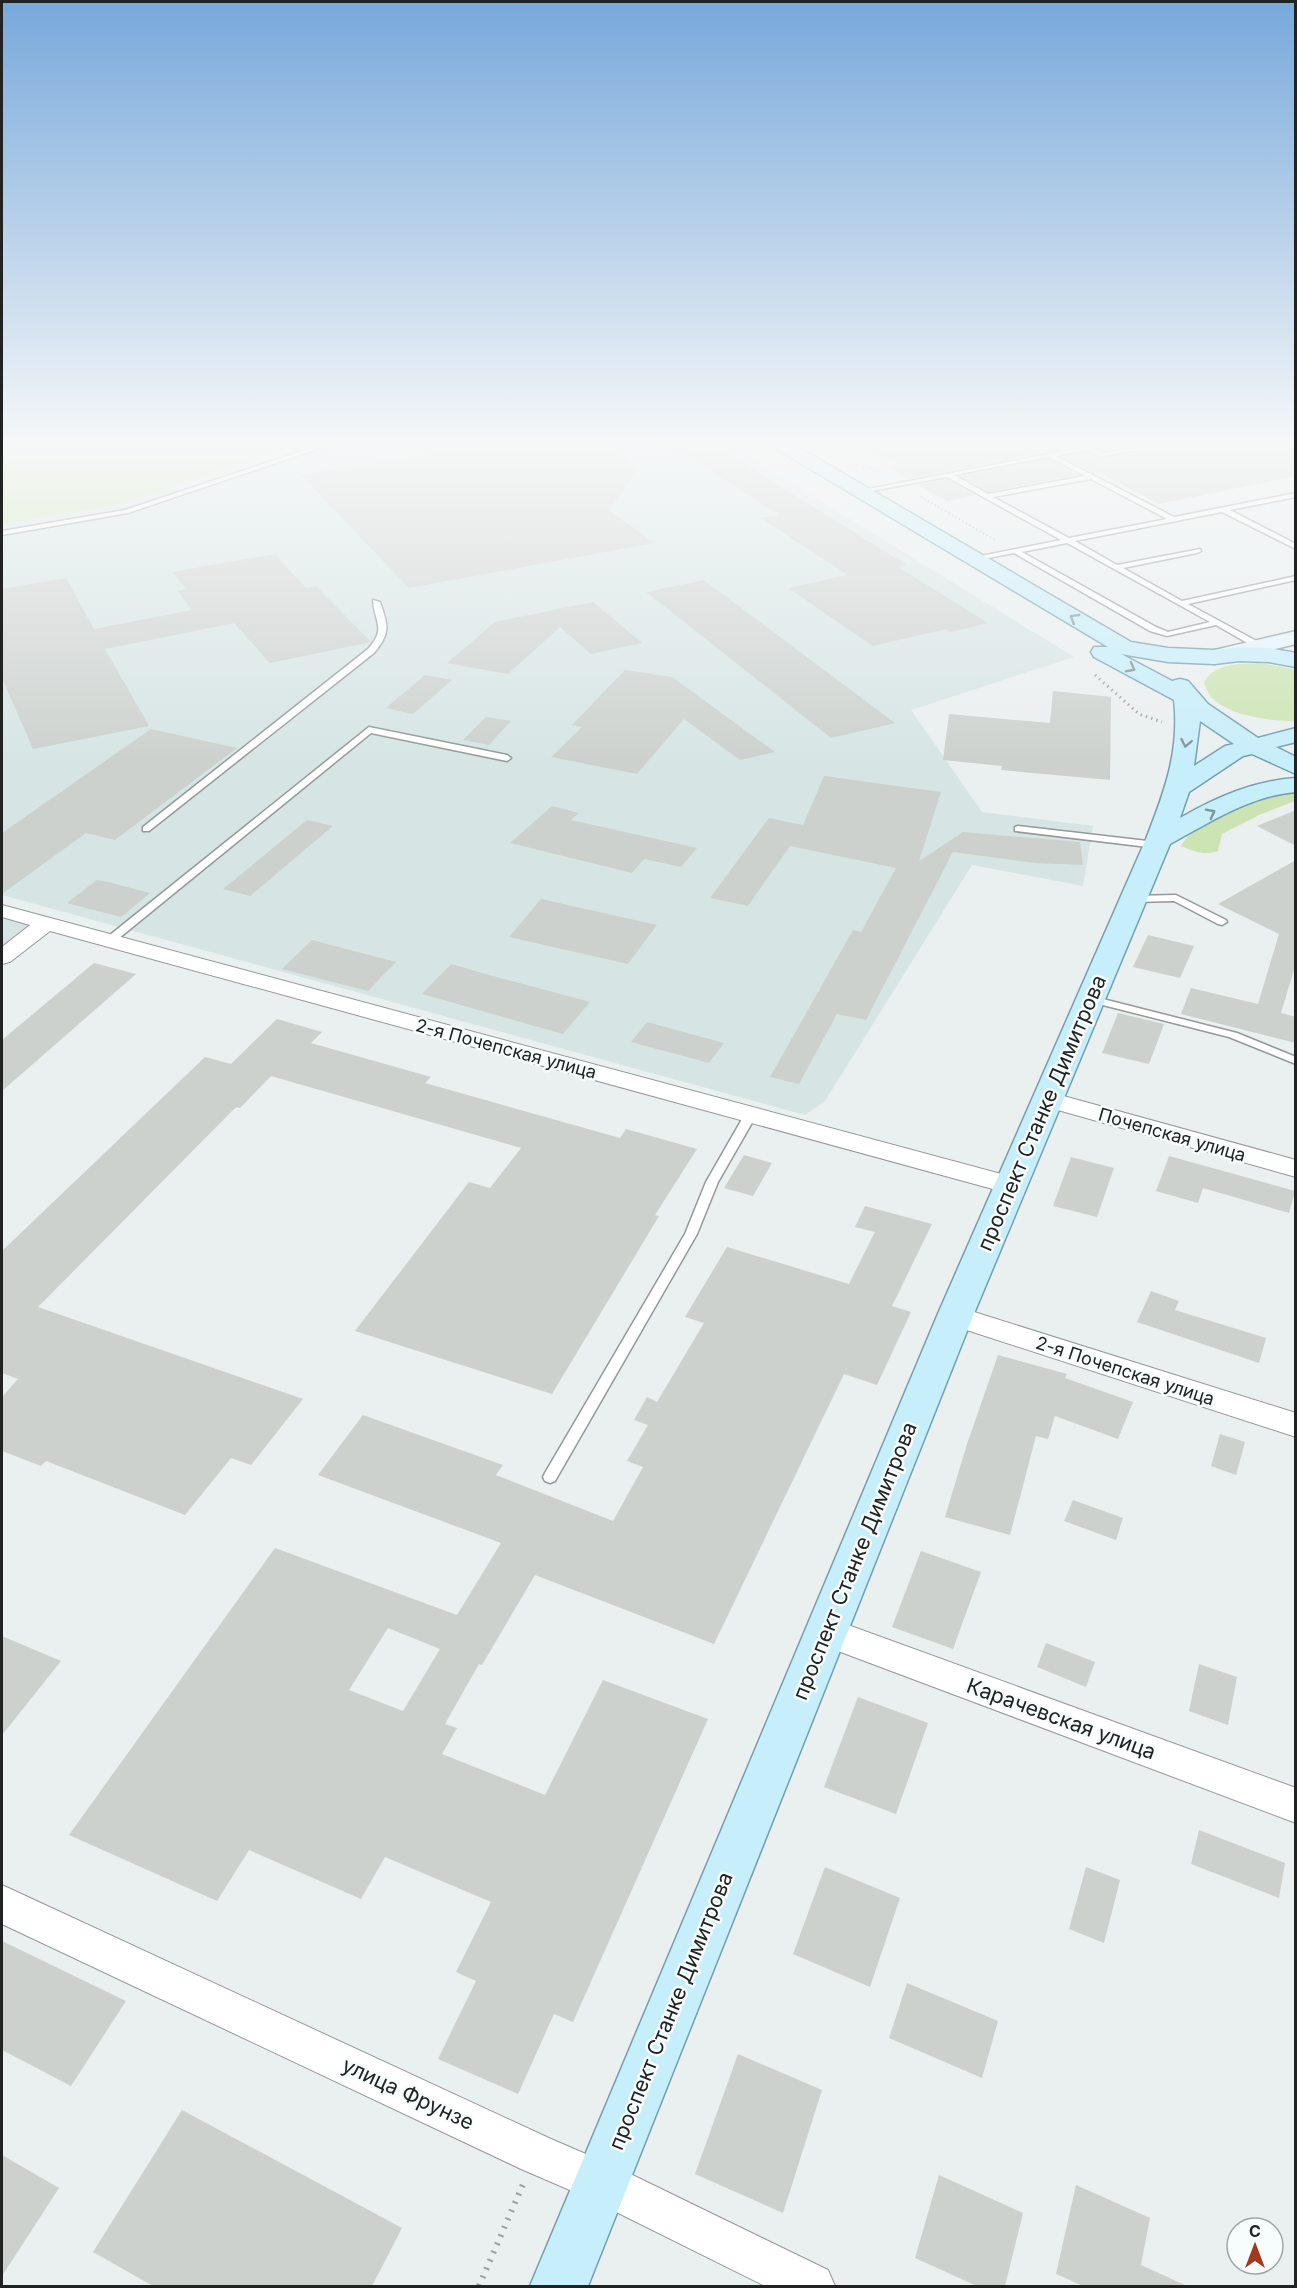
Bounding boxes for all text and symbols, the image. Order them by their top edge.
one-way arrow [1070,613,1080,625]
one-way arrow [1125,661,1135,672]
one-way arrow [1180,737,1193,747]
one-way arrow [1205,809,1216,820]
street label: проспект Станке Димитрова [972,971,1111,1255]
street label: 2-я Почепская улица [413,1014,599,1083]
street label: Почепская улица [1096,1103,1248,1166]
street label: 2-я Почепская улица [1033,1332,1217,1409]
street label: проспект Станке Димитрова [787,1418,922,1703]
street label: Карачевская улица [963,1673,1159,1764]
street label: проспект Станке Димитрова [603,1868,738,2153]
street label: улица Фрунзе [338,2052,478,2135]
north arrow [1225,2216,1285,2276]
text: С [1249,2221,1261,2241]

